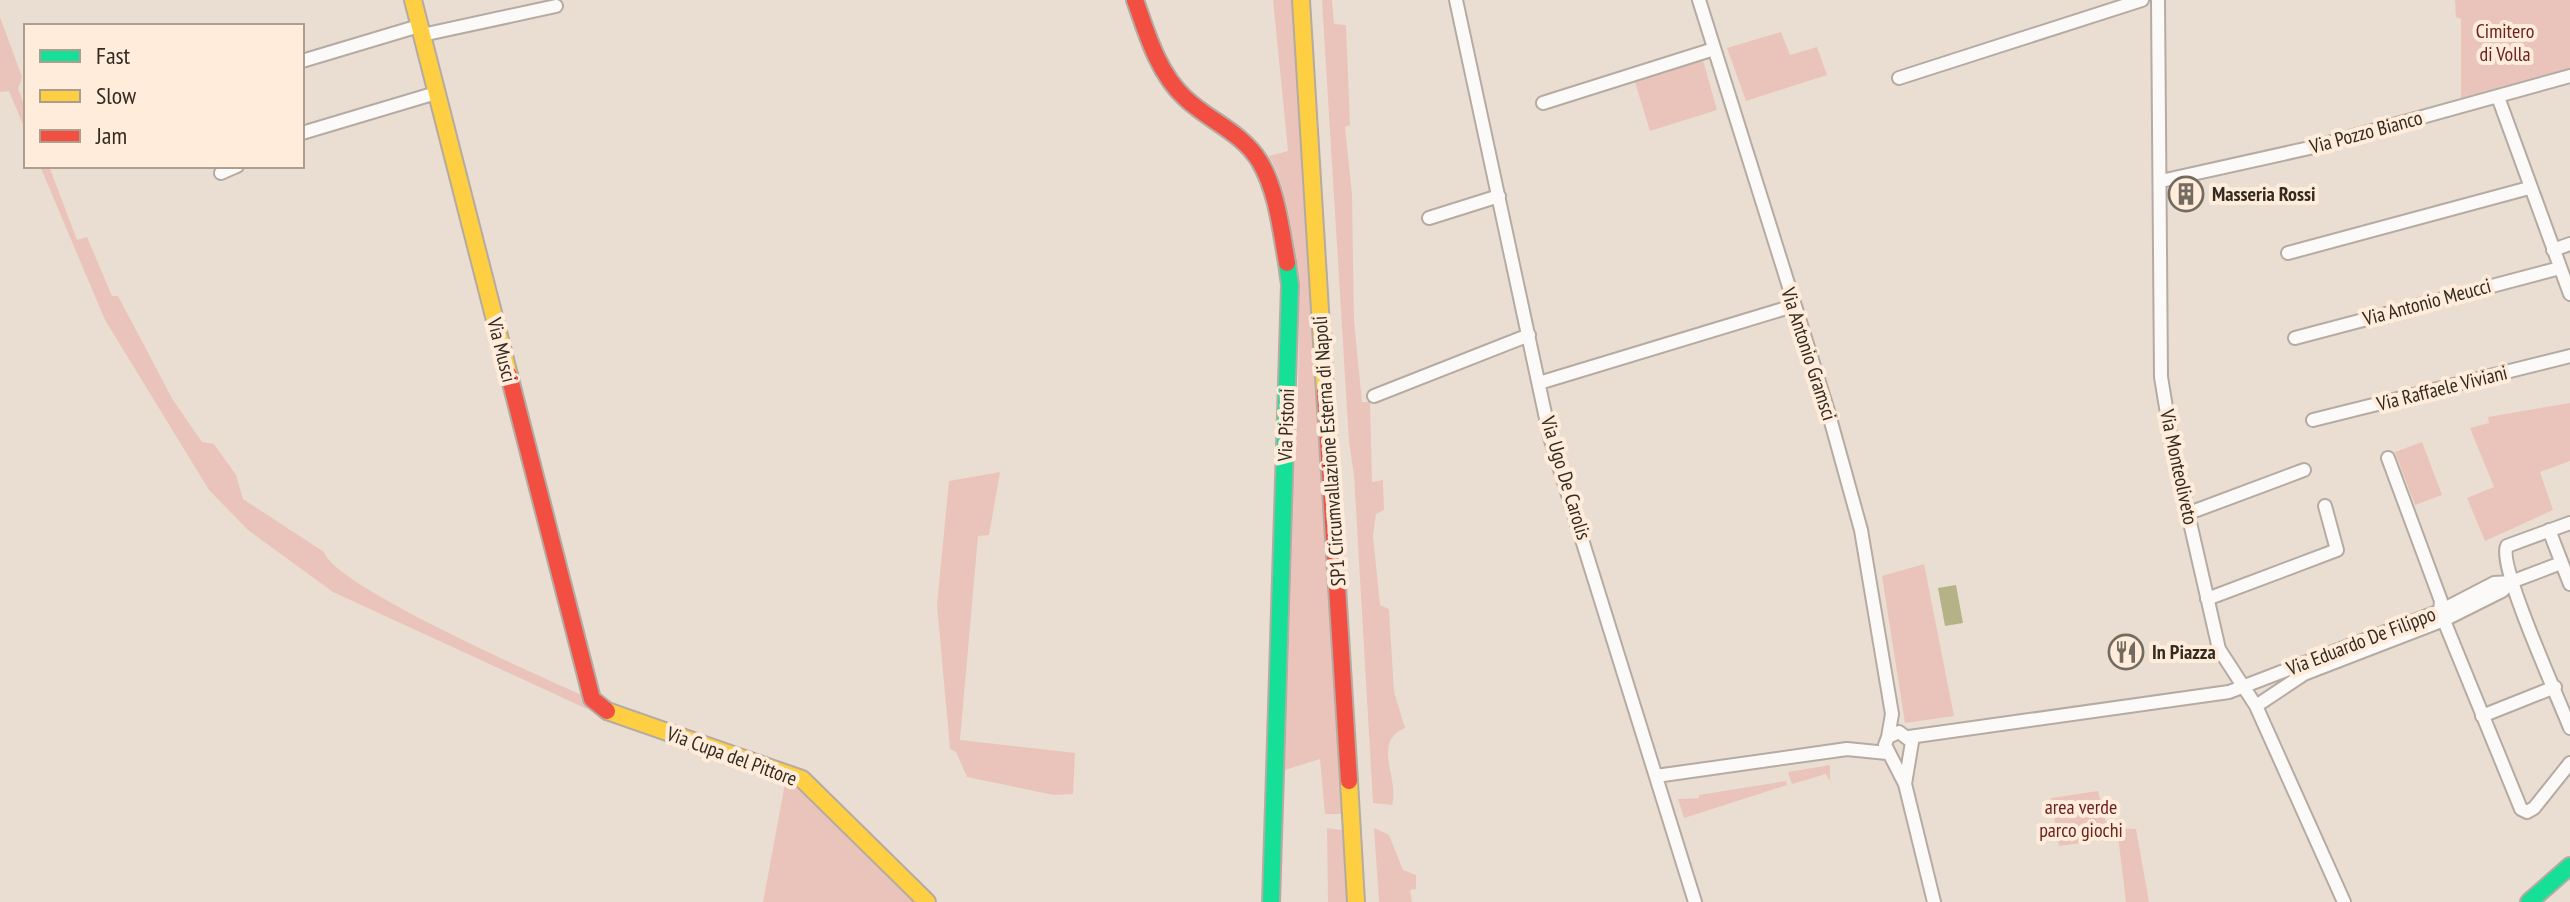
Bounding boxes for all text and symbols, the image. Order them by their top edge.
park label: Cimitero di Volla [2476,18,2534,67]
legend [24,24,304,168]
text: Fast [96,40,131,71]
text: Slow [96,80,137,111]
street label: Via Pozzo Bianco [2306,104,2425,160]
text: Jam [95,120,127,151]
building icon: Masseria Rossi [2167,175,2205,213]
place label: Masseria Rossi [2212,181,2315,207]
street label: Via Antonio Meucci [2359,272,2494,332]
street label: Via Antonio Gramsci [1775,283,1843,424]
street label: Via Musci [481,314,523,385]
street label: SP1 Circumvallazione Esterna di Napoli [1307,315,1351,587]
street label: Via Raffaele Viviani [2373,359,2510,417]
street label: Via Pistoni [1272,388,1300,463]
street label: Via Monteoliveto [2154,406,2204,527]
street label: Via Ugo De Carolis [1535,412,1597,543]
street label: Via Eduardo De Filippo [2282,601,2439,682]
restaurant icon: In Piazza [2107,633,2145,671]
place label: In Piazza [2152,639,2216,665]
street label: Via Cupa del Pittore [662,720,801,792]
park label: area verde parco giochi [2039,794,2123,843]

